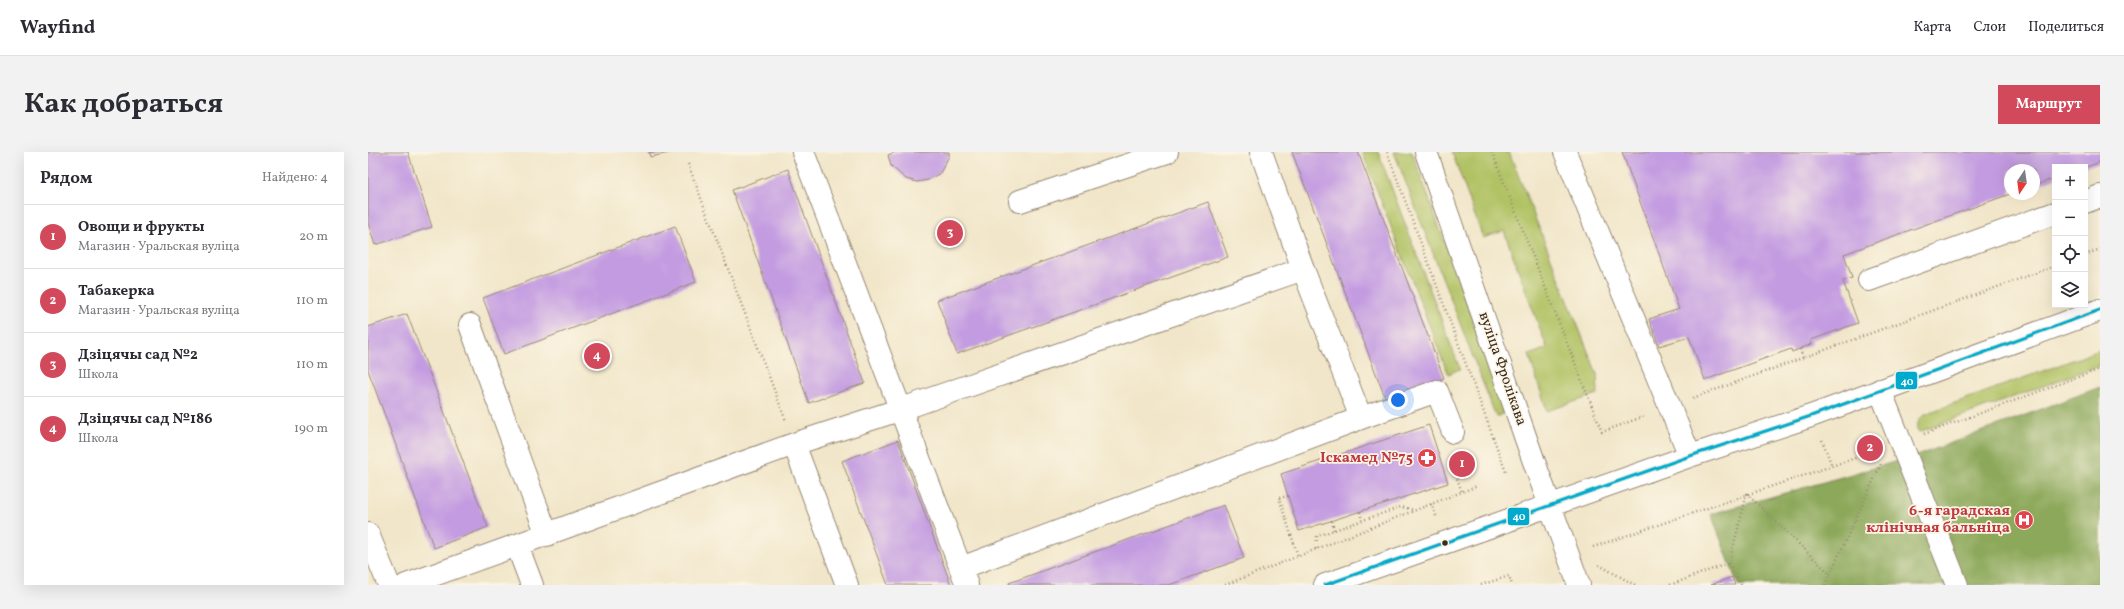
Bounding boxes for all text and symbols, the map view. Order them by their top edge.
text: Wayfind [20,15,95,41]
text: Карта [1913,18,1951,37]
text: Слои [1973,18,2006,37]
text: Поделиться [2028,18,2104,37]
text: Как добраться [24,85,223,124]
button: Маршрут [1998,85,2100,124]
north arrow [2004,164,2040,200]
map controls [2052,164,2088,308]
button: + [2052,164,2088,200]
text: Рядом [40,167,93,190]
text: Найдено: 4 [262,169,328,187]
button: − [2052,200,2088,236]
text: Овощи и фрукты [78,217,204,238]
pin: 3 [937,218,963,248]
text: 1 [50,228,56,246]
text: 20 m [299,228,328,246]
button: locate [2052,236,2088,272]
text: Магазин · Уральская вуліца [78,238,240,256]
button: layers [2052,272,2088,308]
text: Табакерка [78,281,155,302]
text: 2 [50,292,56,310]
text: 110 m [296,292,328,310]
text: Магазин · Уральская вуліца [78,302,240,320]
street label: вуліца Фролікава [1473,309,1531,429]
pin: 4 [584,341,610,371]
text: Дзіцячы сад №2 [78,345,198,366]
text: 3 [50,356,56,374]
text: 110 m [296,356,328,374]
text: Школа [78,366,118,384]
line badge: 40 [1895,371,1918,390]
text: 40 [1900,375,1914,390]
your location [1388,390,1408,410]
text: Дзіцячы сад №186 [78,409,212,430]
text: 4 [49,420,57,438]
text: 190 m [294,420,328,438]
text: Школа [78,430,118,448]
pin: 2 [1857,433,1883,463]
pharmacy icon: Іскамед №75 [1416,447,1438,469]
place label: Іскамед №75 [1320,448,1413,469]
pin: 1 [1449,449,1475,479]
place label: 6-я гарадская клінічная бальніца [1866,501,2010,539]
line badge: 40 [1507,507,1530,526]
hospital icon: 6-я гарадская клінічная бальніца [2013,509,2035,531]
text: 40 [1512,510,1526,525]
unlabelled marker [1440,538,1450,548]

